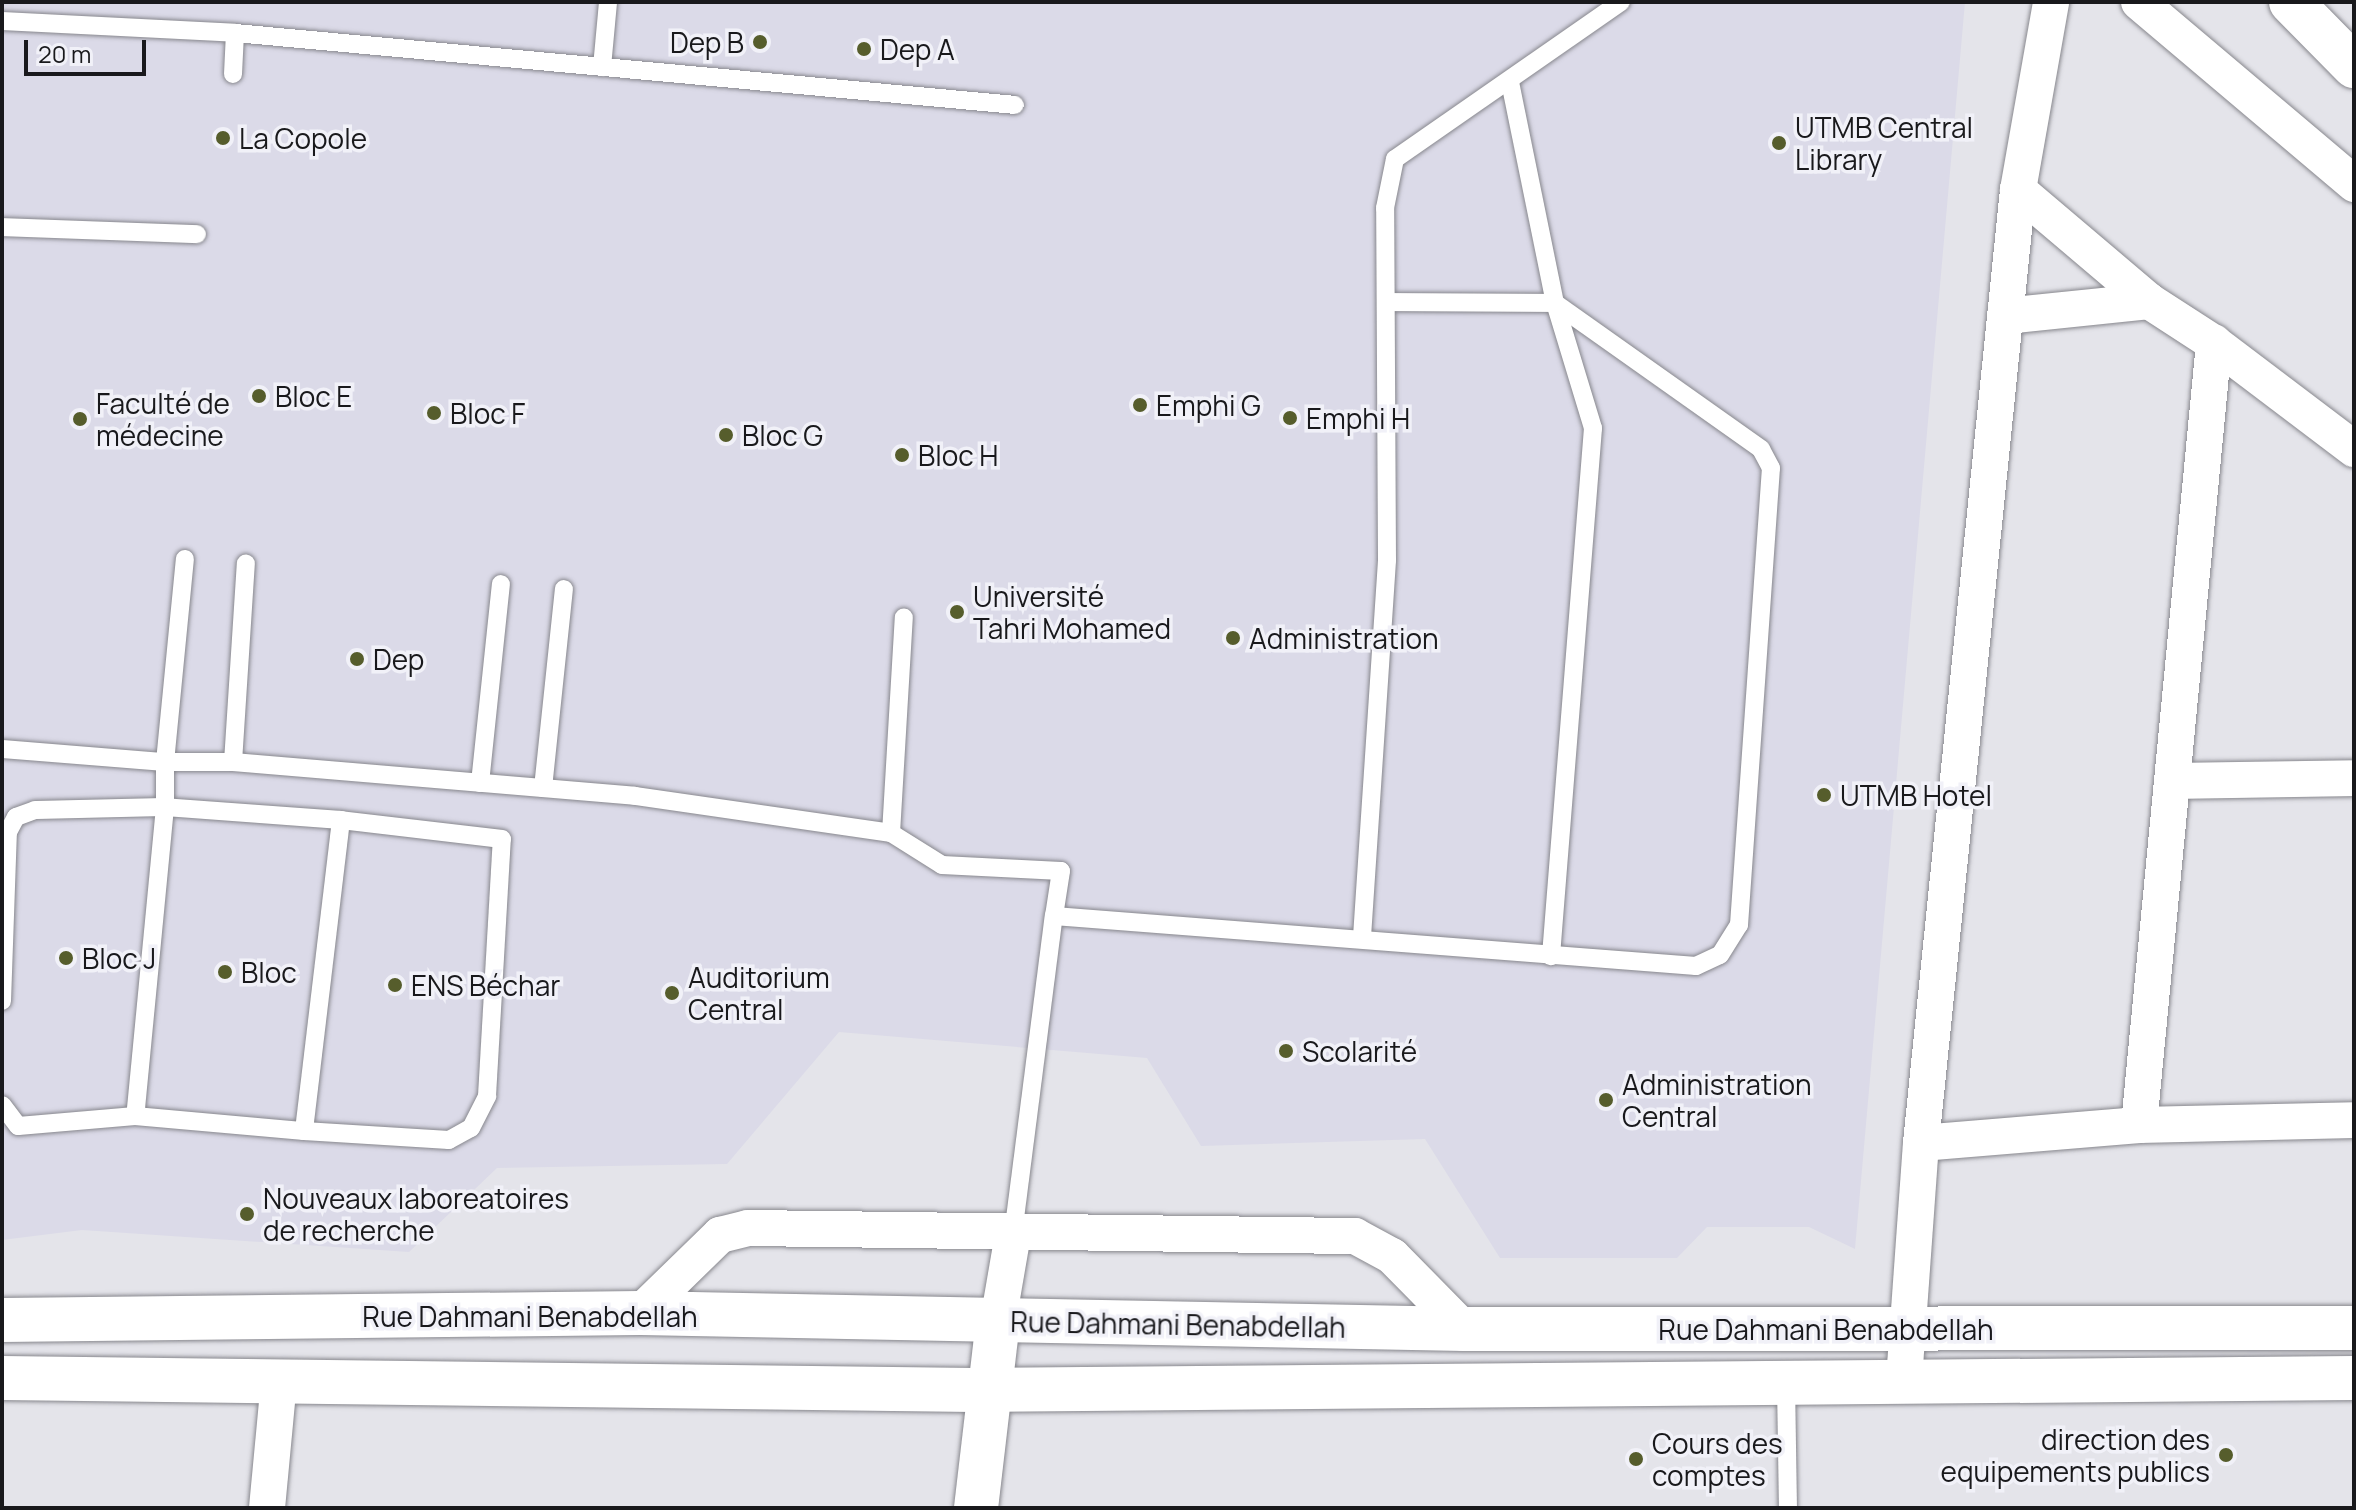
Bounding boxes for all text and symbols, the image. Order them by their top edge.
scale bar [28,24,150,74]
place label: Dep B [670,25,744,59]
place label: Dep A [880,32,955,66]
marker: Dep B [751,33,769,51]
text: 20 m [38,37,91,70]
marker: Dep A [855,40,873,58]
place label: UTMB Central Library [1795,110,1973,176]
place label: La Copole [239,121,367,155]
marker: La Copole [214,129,232,147]
marker: UTMB Central Library [1770,134,1788,152]
place label: Bloc E [275,379,352,413]
place label: Faculté de médecine [96,386,230,452]
marker: Bloc E [250,387,268,405]
place label: Emphi G [1156,388,1261,422]
place label: Bloc F [450,396,525,430]
marker: Emphi G [1131,396,1149,414]
place label: Emphi H [1306,401,1410,435]
marker: Bloc F [425,404,443,422]
marker: Emphi H [1281,409,1299,427]
marker: Faculté de médecine [71,410,89,428]
place label: Bloc G [742,418,823,452]
marker: Bloc G [717,426,735,444]
place label: Bloc H [918,438,999,472]
marker: Bloc H [893,446,911,464]
place label: Université Tahri Mohamed [973,579,1171,645]
marker: Université Tahri Mohamed [948,603,966,621]
place label: Administration [1249,621,1439,655]
marker: Administration [1224,629,1242,647]
place label: Dep [373,642,424,676]
marker: Dep [348,650,366,668]
place label: UTMB Hotel [1840,778,1992,812]
marker: UTMB Hotel [1815,786,1833,804]
place label: Bloc J [82,941,156,975]
marker: Bloc J [57,949,75,967]
place label: Bloc [241,955,297,989]
place label: Auditorium Central [688,960,830,1026]
marker: Bloc [216,963,234,981]
place label: ENS Béchar [411,968,560,1002]
marker: ENS Béchar [386,976,404,994]
marker: Auditorium Central [663,984,681,1002]
place label: Scolarité [1302,1034,1417,1068]
marker: Scolarité [1277,1042,1295,1060]
place label: Administration Central [1622,1067,1812,1133]
marker: Administration Central [1597,1091,1615,1109]
place label: Nouveaux laboreatoires de recherche [263,1181,569,1247]
marker: Nouveaux laboreatoires de recherche [238,1205,256,1223]
street label: Rue Dahmani Benabdellah [362,1299,698,1333]
street label: Rue Dahmani Benabdellah [1010,1304,1346,1344]
street label: Rue Dahmani Benabdellah [1658,1312,1994,1346]
place label: direction des equipements publics [1941,1422,2210,1488]
place label: Cours des comptes [1652,1426,1783,1492]
marker: direction des equipements publics [2217,1446,2235,1464]
marker: Cours des comptes [1627,1450,1645,1468]

